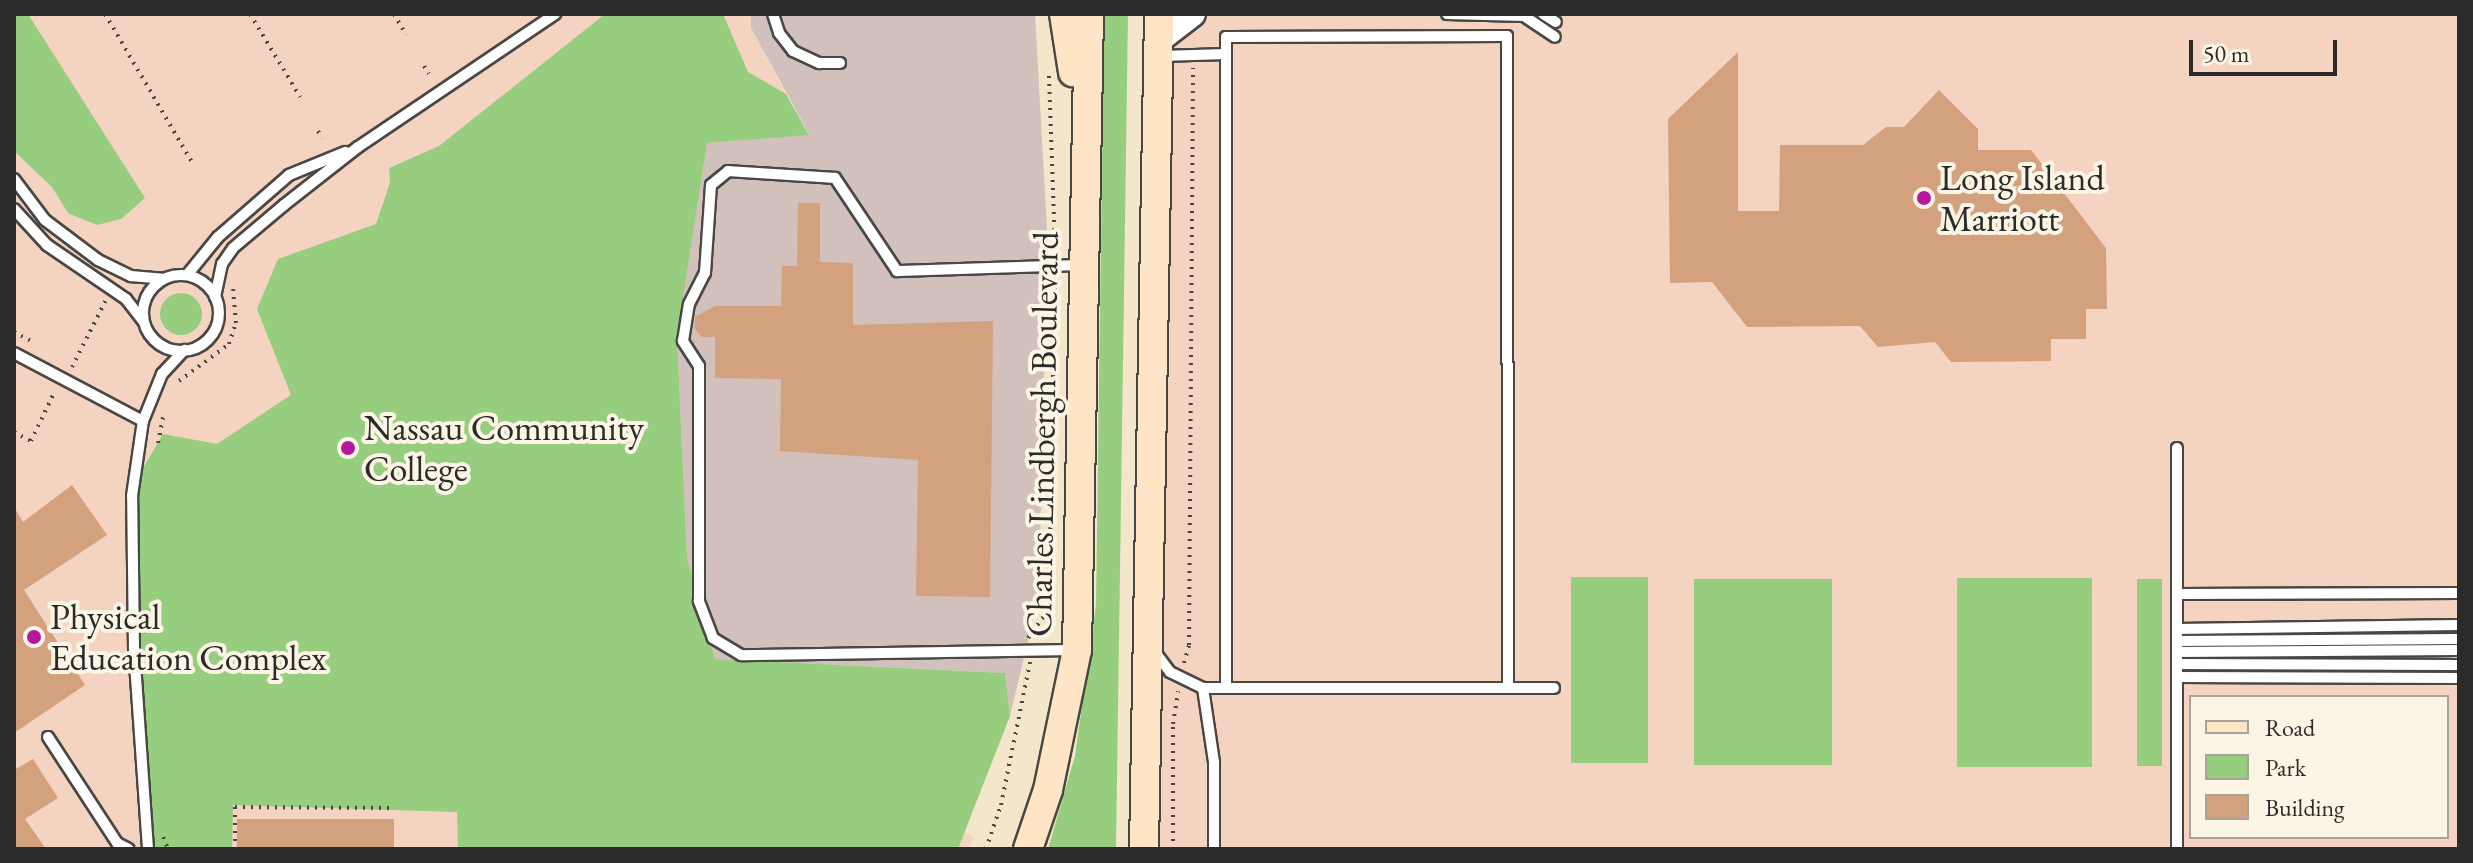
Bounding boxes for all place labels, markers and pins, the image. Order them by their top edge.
place label: Long Island Marriott [1940,155,2105,240]
marker: Long Island Marriott [1915,189,1933,207]
place label: Nassau Community College [364,405,644,490]
marker: Nassau Community College [339,439,357,457]
place label: Physical Education Complex [50,594,326,679]
marker: Physical Education Complex [25,628,43,646]

